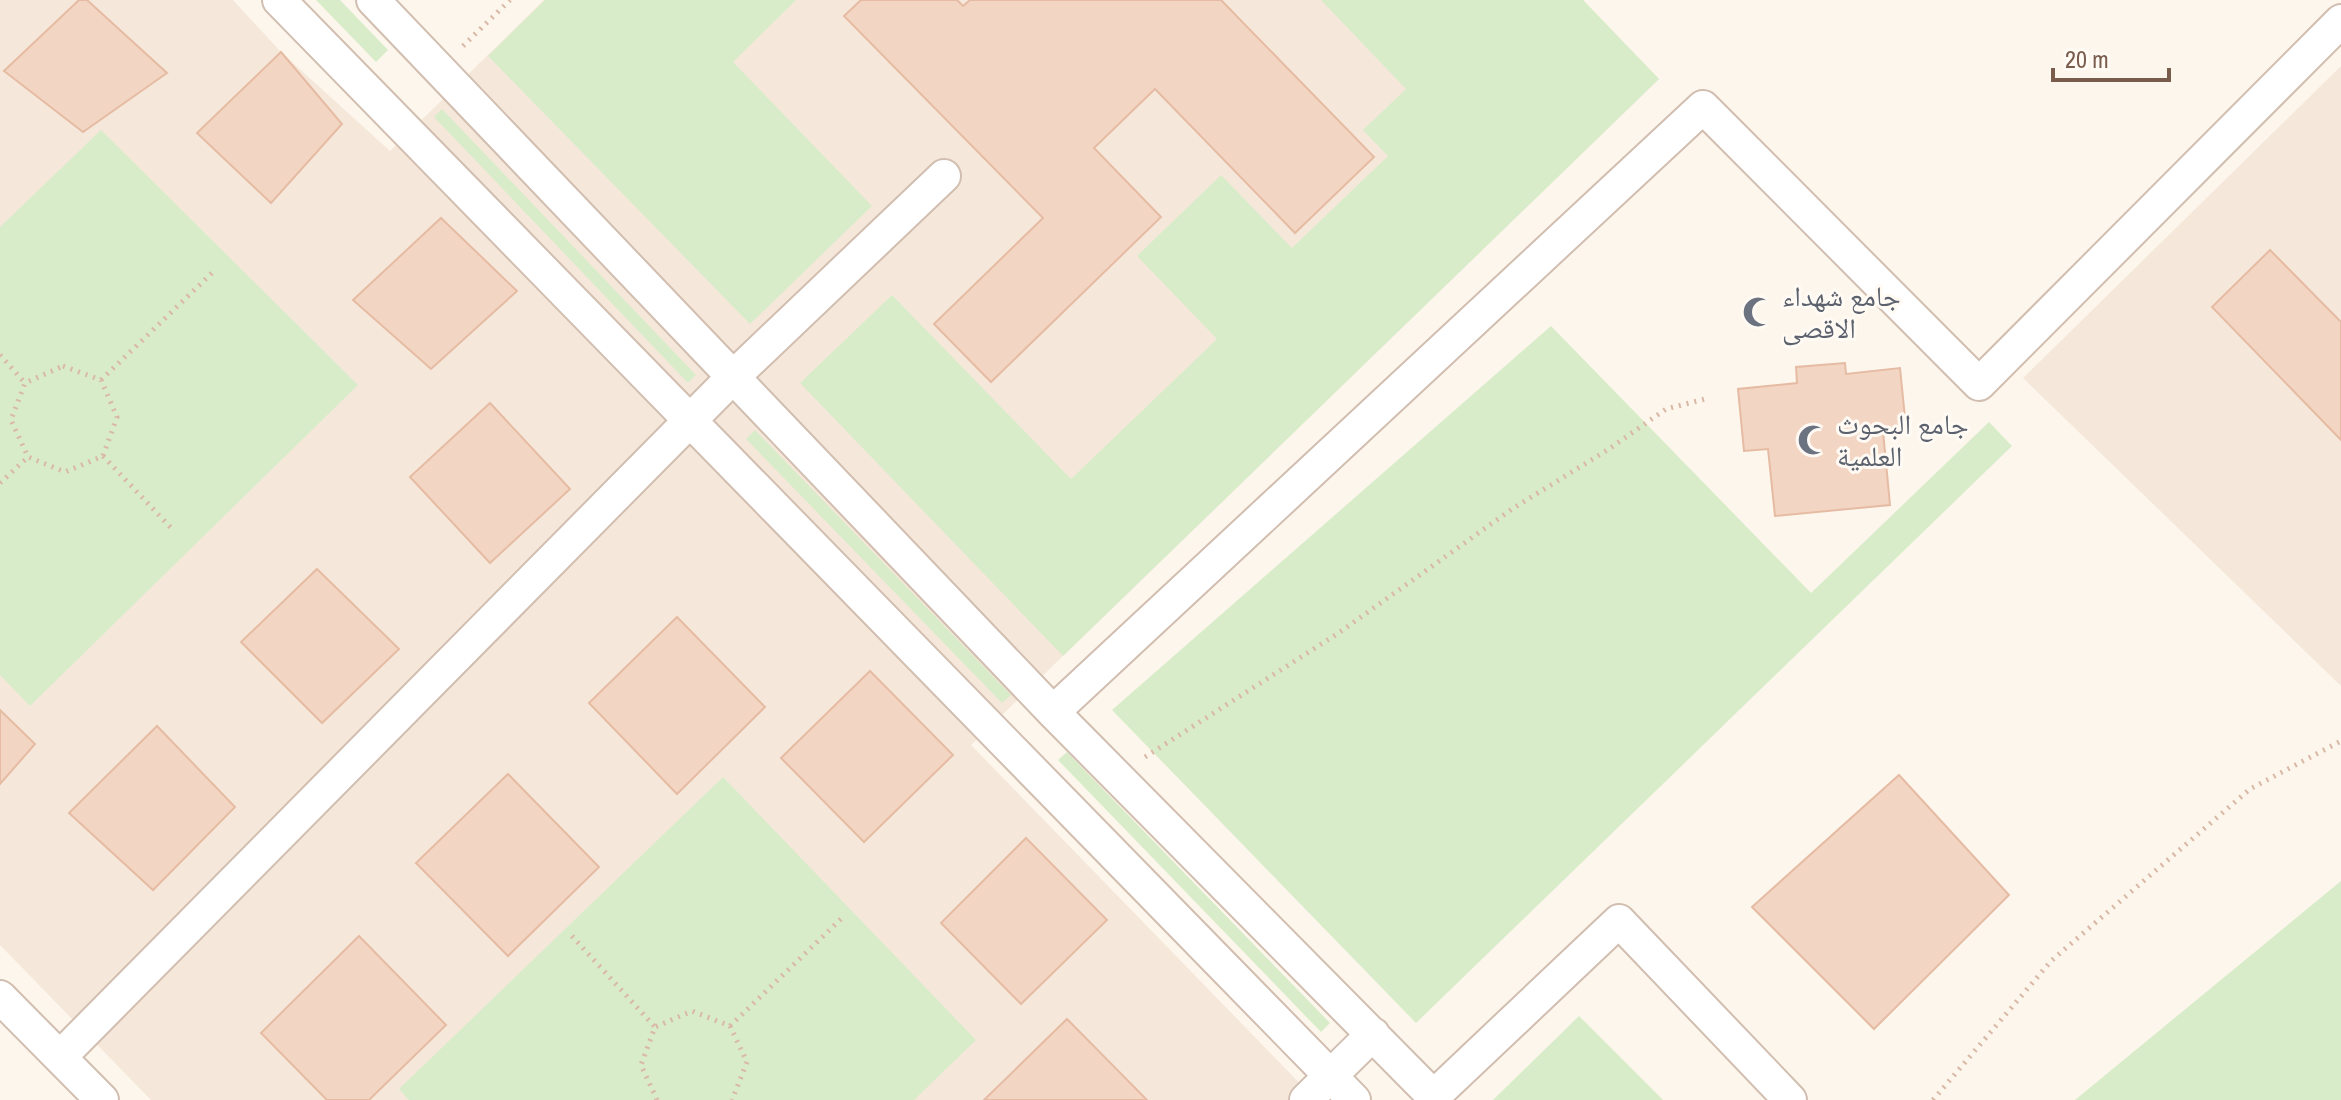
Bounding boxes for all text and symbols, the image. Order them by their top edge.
scale bar [2053,32,2169,82]
text: 20 m [2065,43,2109,75]
place label: جامع شهداء الاقصى [1782,277,1901,347]
mosque icon: جامع شهداء الاقصى [1741,295,1775,329]
place label: جامع البحوث العلمية [1837,405,1969,475]
mosque icon: جامع البحوث العلمية [1796,423,1830,457]

